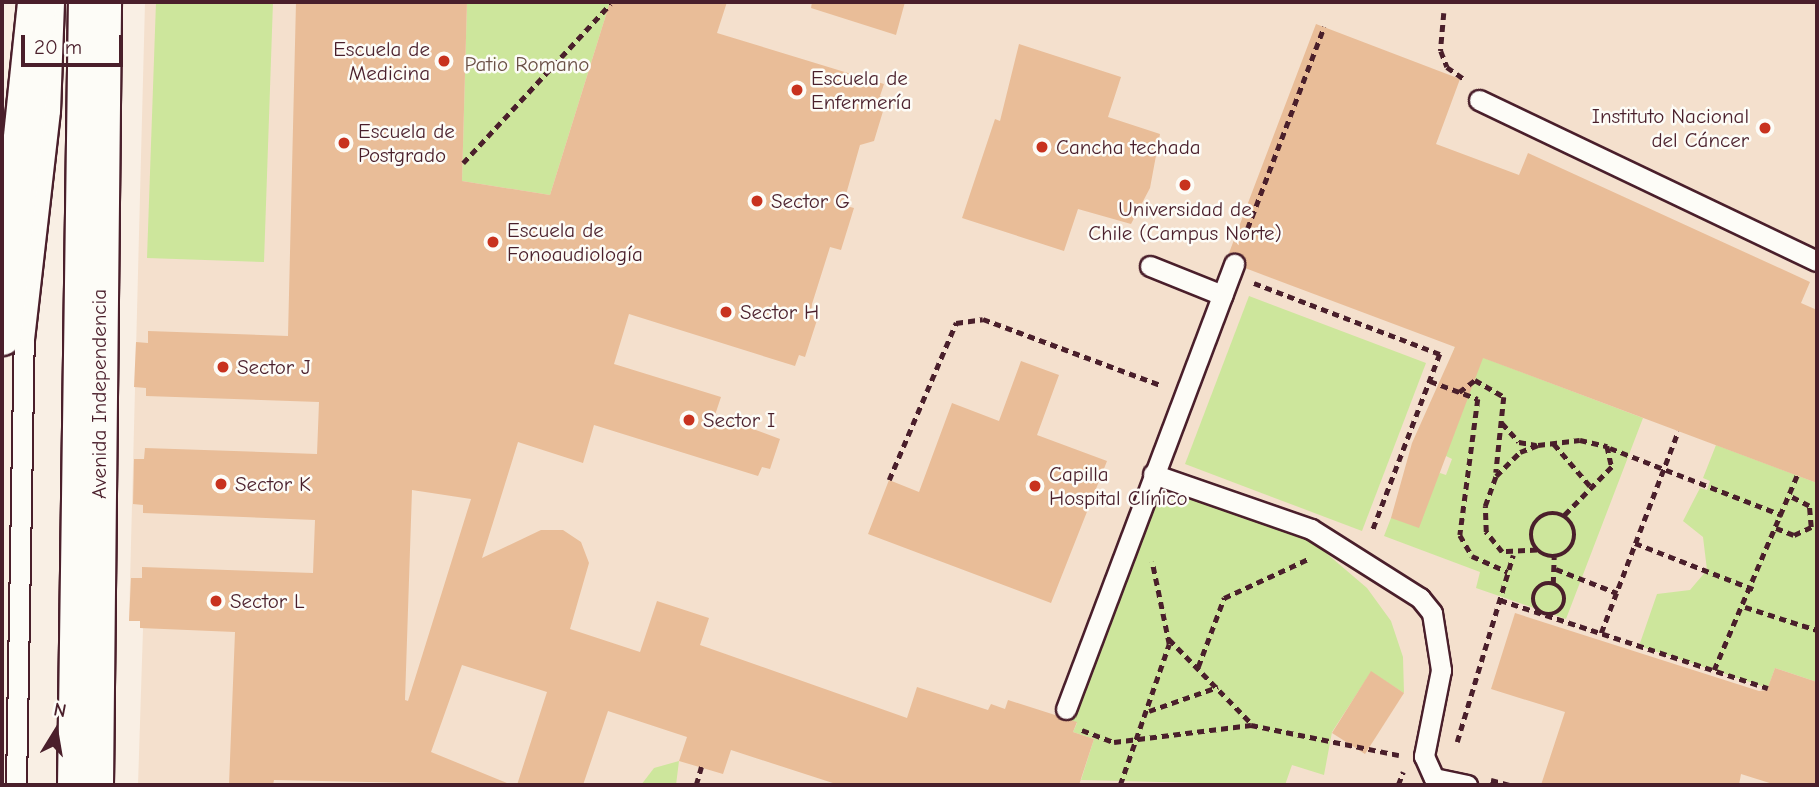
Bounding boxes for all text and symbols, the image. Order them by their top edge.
scale bar [24,21,126,65]
text: 20 m [34,35,82,59]
place label: Escuela de Medicina [333,36,430,86]
park label: Patio Romano [465,51,589,77]
marker: Escuela de Medicina [436,53,452,69]
place label: Escuela de Enfermería [811,65,911,115]
marker: Escuela de Enfermería [789,82,805,98]
place label: Instituto Nacional del Cáncer [1592,103,1749,153]
place label: Escuela de Postgrado [358,118,455,168]
marker: Instituto Nacional del Cáncer [1755,118,1775,138]
place label: Cancha techada [1056,134,1201,160]
marker: Escuela de Postgrado [336,135,352,151]
marker: Cancha techada [1034,139,1050,155]
marker: Universidad de Chile (Campus Norte) [1177,177,1193,193]
place label: Sector G [771,188,850,214]
marker: Sector G [749,193,765,209]
place label: Universidad de Chile (Campus Norte) [1088,196,1282,246]
place label: Escuela de Fonoaudiología [507,217,643,267]
marker: Escuela de Fonoaudiología [485,234,501,250]
street label: Avenida Independencia [86,289,112,499]
place label: Sector H [740,299,819,325]
marker: Sector H [718,304,734,320]
place label: Sector J [237,354,311,380]
marker: Sector J [215,359,231,375]
place label: Sector I [703,407,775,433]
marker: Sector I [681,412,697,428]
place label: Capilla Hospital Clínico [1049,461,1188,511]
place label: Sector K [235,471,311,497]
marker: Sector K [213,476,229,492]
marker: Capilla Hospital Clínico [1027,478,1043,494]
place label: Sector L [230,588,305,614]
marker: Sector L [208,593,224,609]
north arrow [21,696,91,766]
text: N [52,698,68,722]

